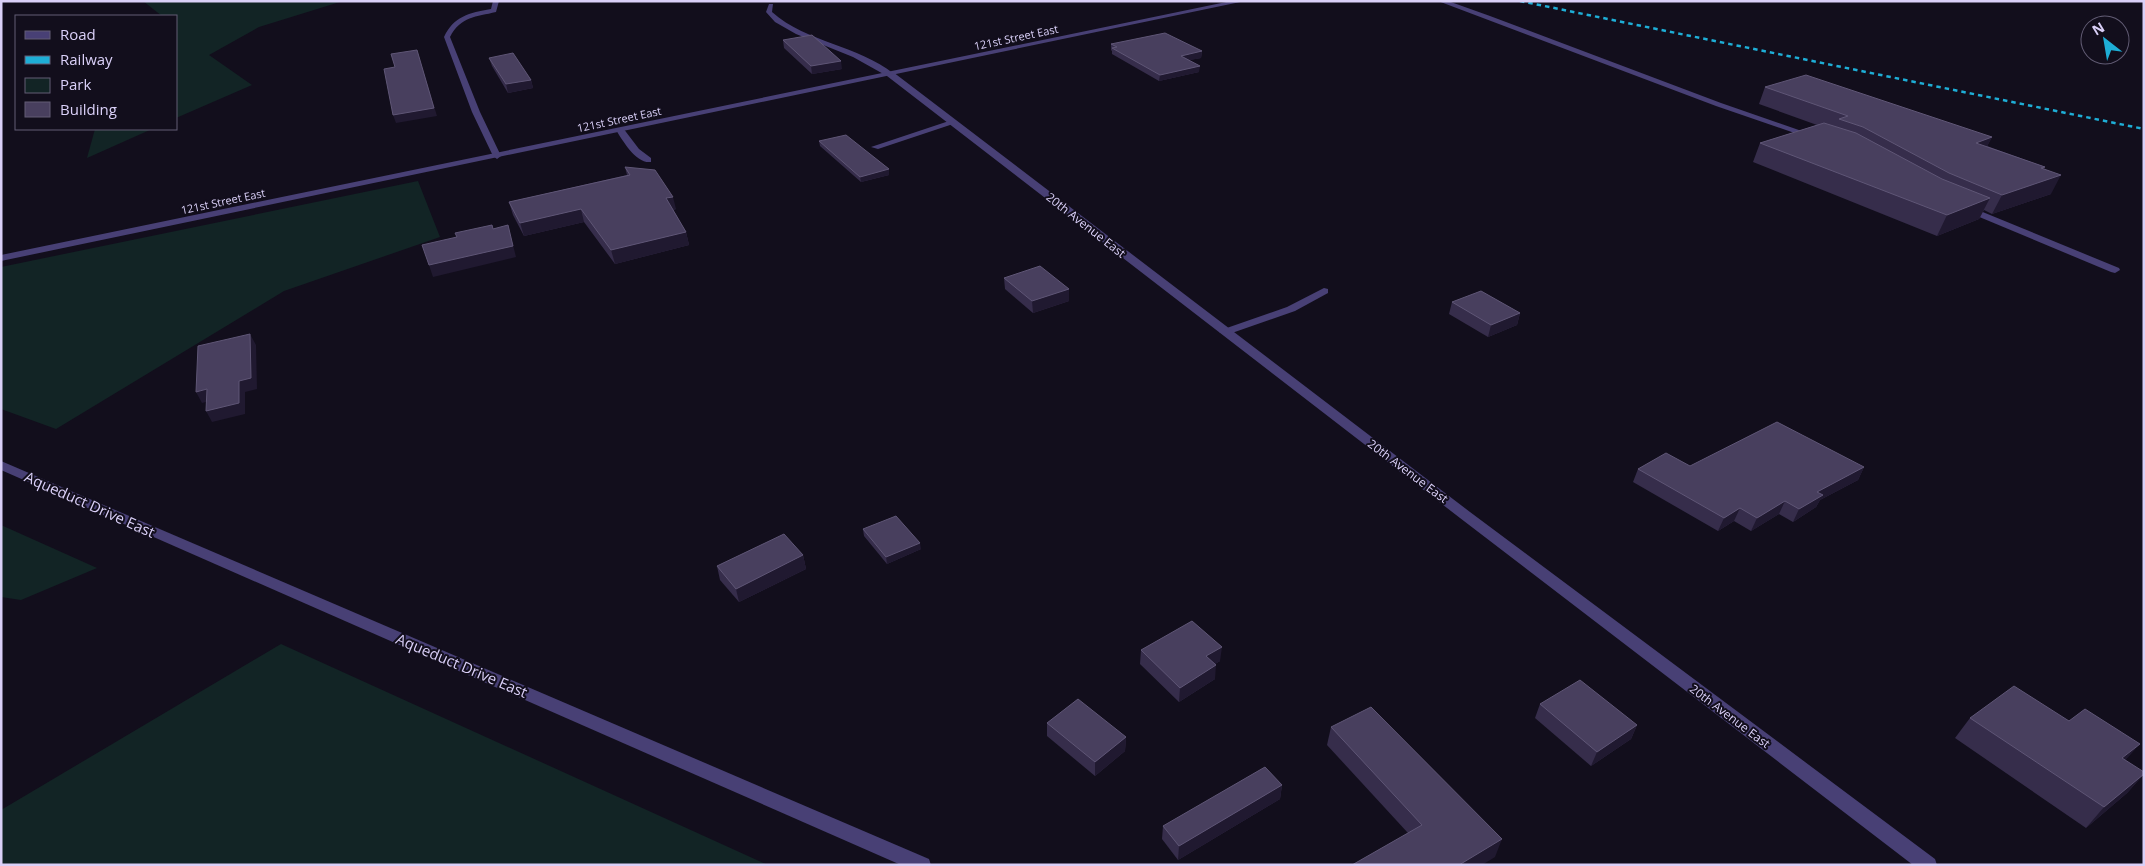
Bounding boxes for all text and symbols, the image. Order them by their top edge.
legend [15,15,178,130]
north arrow [2080,15,2130,65]
text: N [2088,17,2108,40]
street label: 121st Street East [972,21,1060,53]
text: Road [60,24,96,44]
text: Railway [60,49,113,69]
text: Park [60,74,91,94]
text: Building [60,99,117,119]
street label: 121st Street East [575,103,663,135]
street label: 121st Street East [179,185,267,217]
street label: 20th Avenue East [1043,189,1129,261]
street label: 20th Avenue East [1364,435,1452,507]
street label: Aqueduct Drive East [22,466,158,542]
street label: Aqueduct Drive East [393,628,531,702]
street label: 20th Avenue East [1686,680,1774,752]

